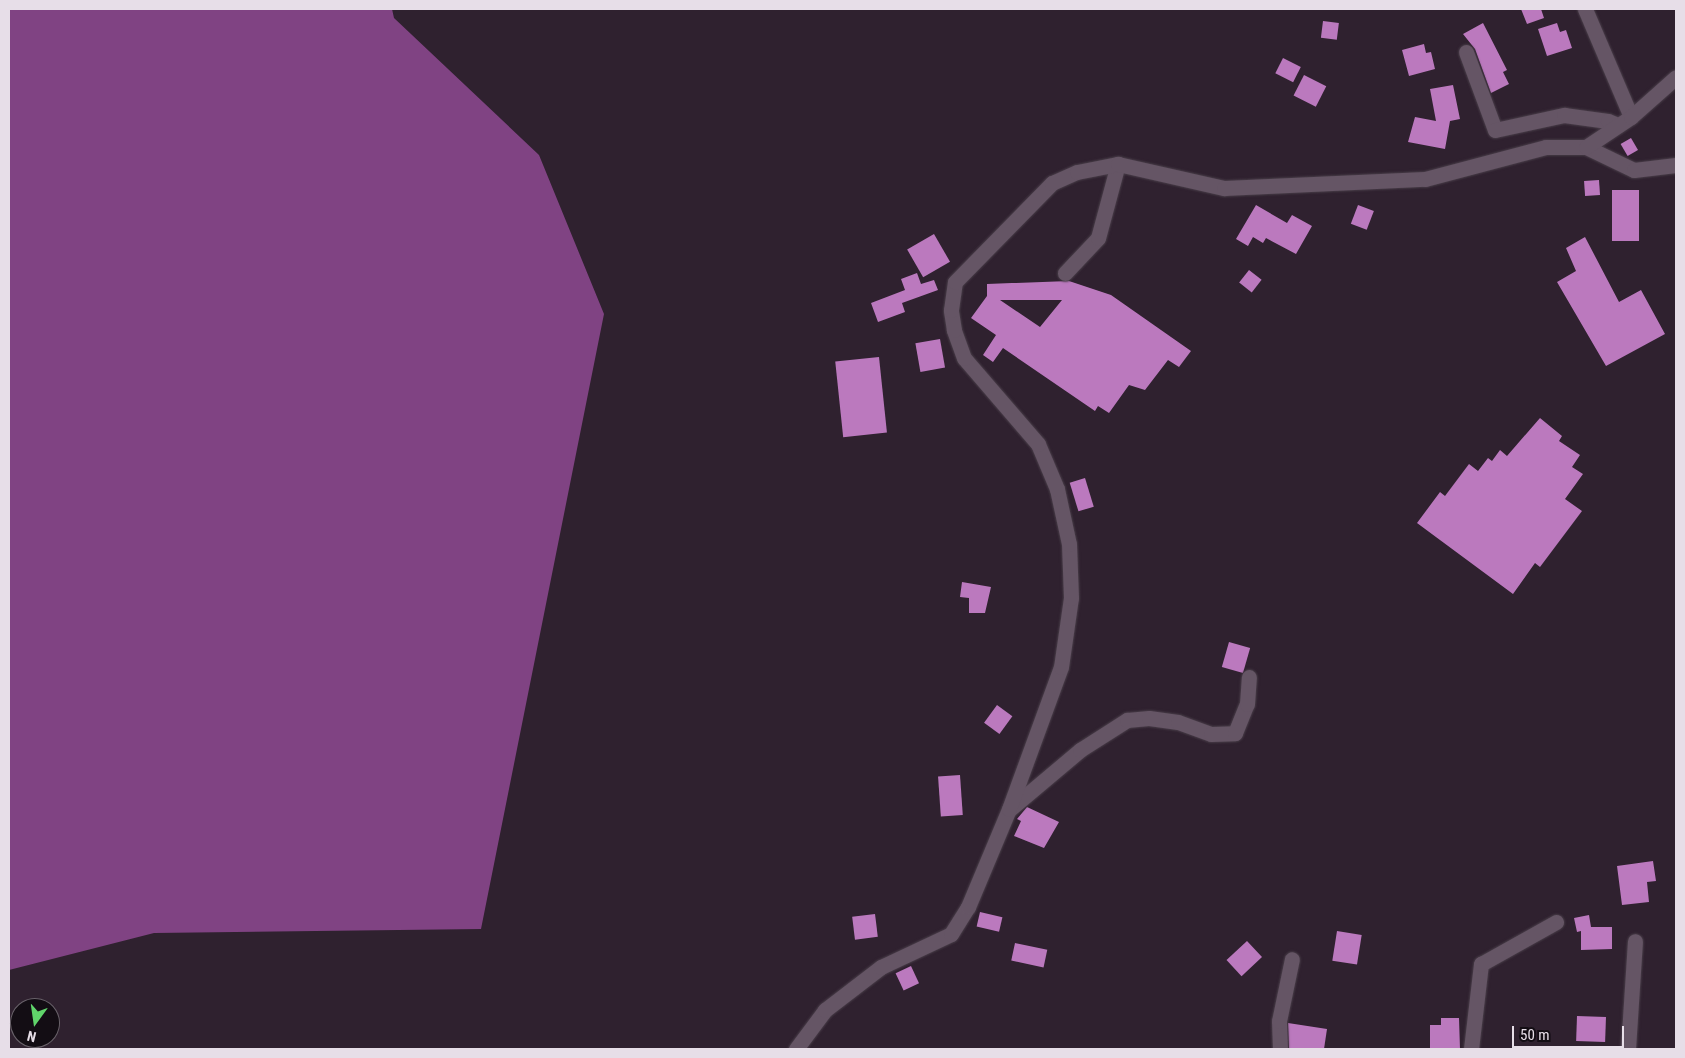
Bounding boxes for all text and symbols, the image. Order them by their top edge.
north arrow [10,998,60,1048]
scale bar [1515,1016,1628,1048]
text: 50 m [1520,1026,1550,1044]
text: N [26,1028,38,1045]

